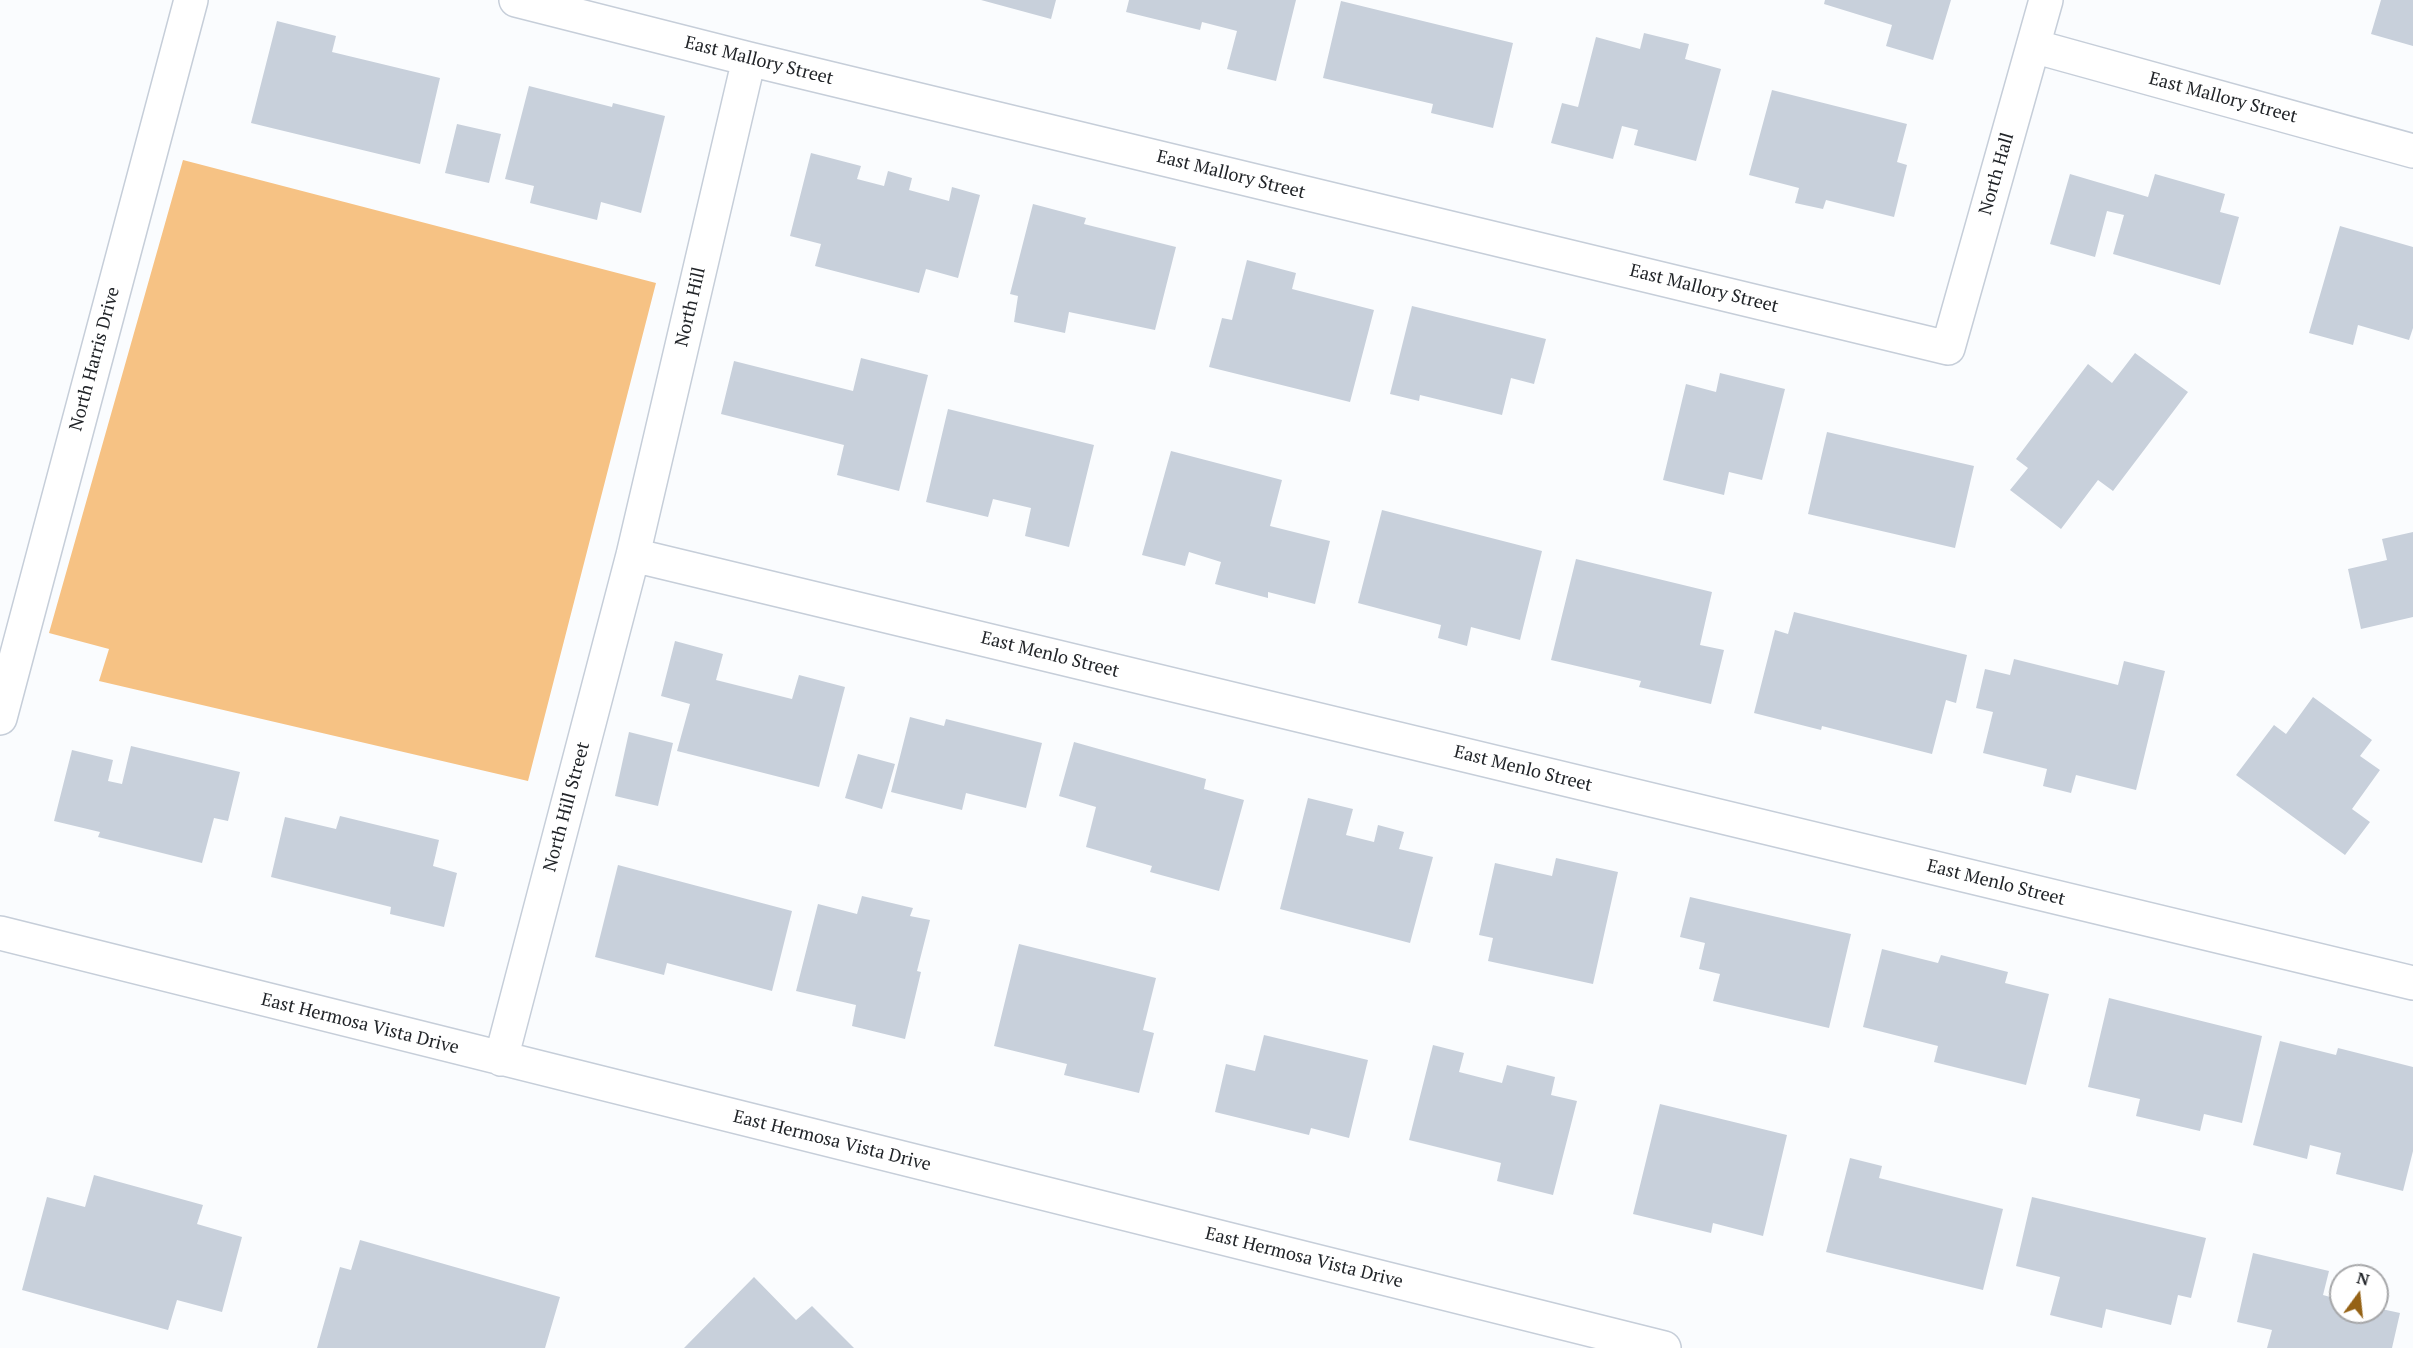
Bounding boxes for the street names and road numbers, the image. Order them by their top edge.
street label: East Mallory Street [682,32,836,90]
street label: East Mallory Street [2147,68,2299,128]
street label: North Hall [1975,130,2019,218]
street label: East Mallory Street [1154,146,1308,204]
street label: East Mallory Street [1627,260,1781,318]
street label: North Hill [671,265,711,349]
street label: North Harris Drive [65,285,125,433]
street label: East Menlo Street [979,627,1121,683]
street label: North Hill Street [539,740,595,874]
street label: East Menlo Street [1452,741,1594,797]
street label: East Menlo Street [1925,855,2067,911]
street label: East Hermosa Vista Drive [259,989,461,1059]
street label: East Hermosa Vista Drive [731,1106,933,1176]
street label: East Hermosa Vista Drive [1203,1223,1405,1293]

